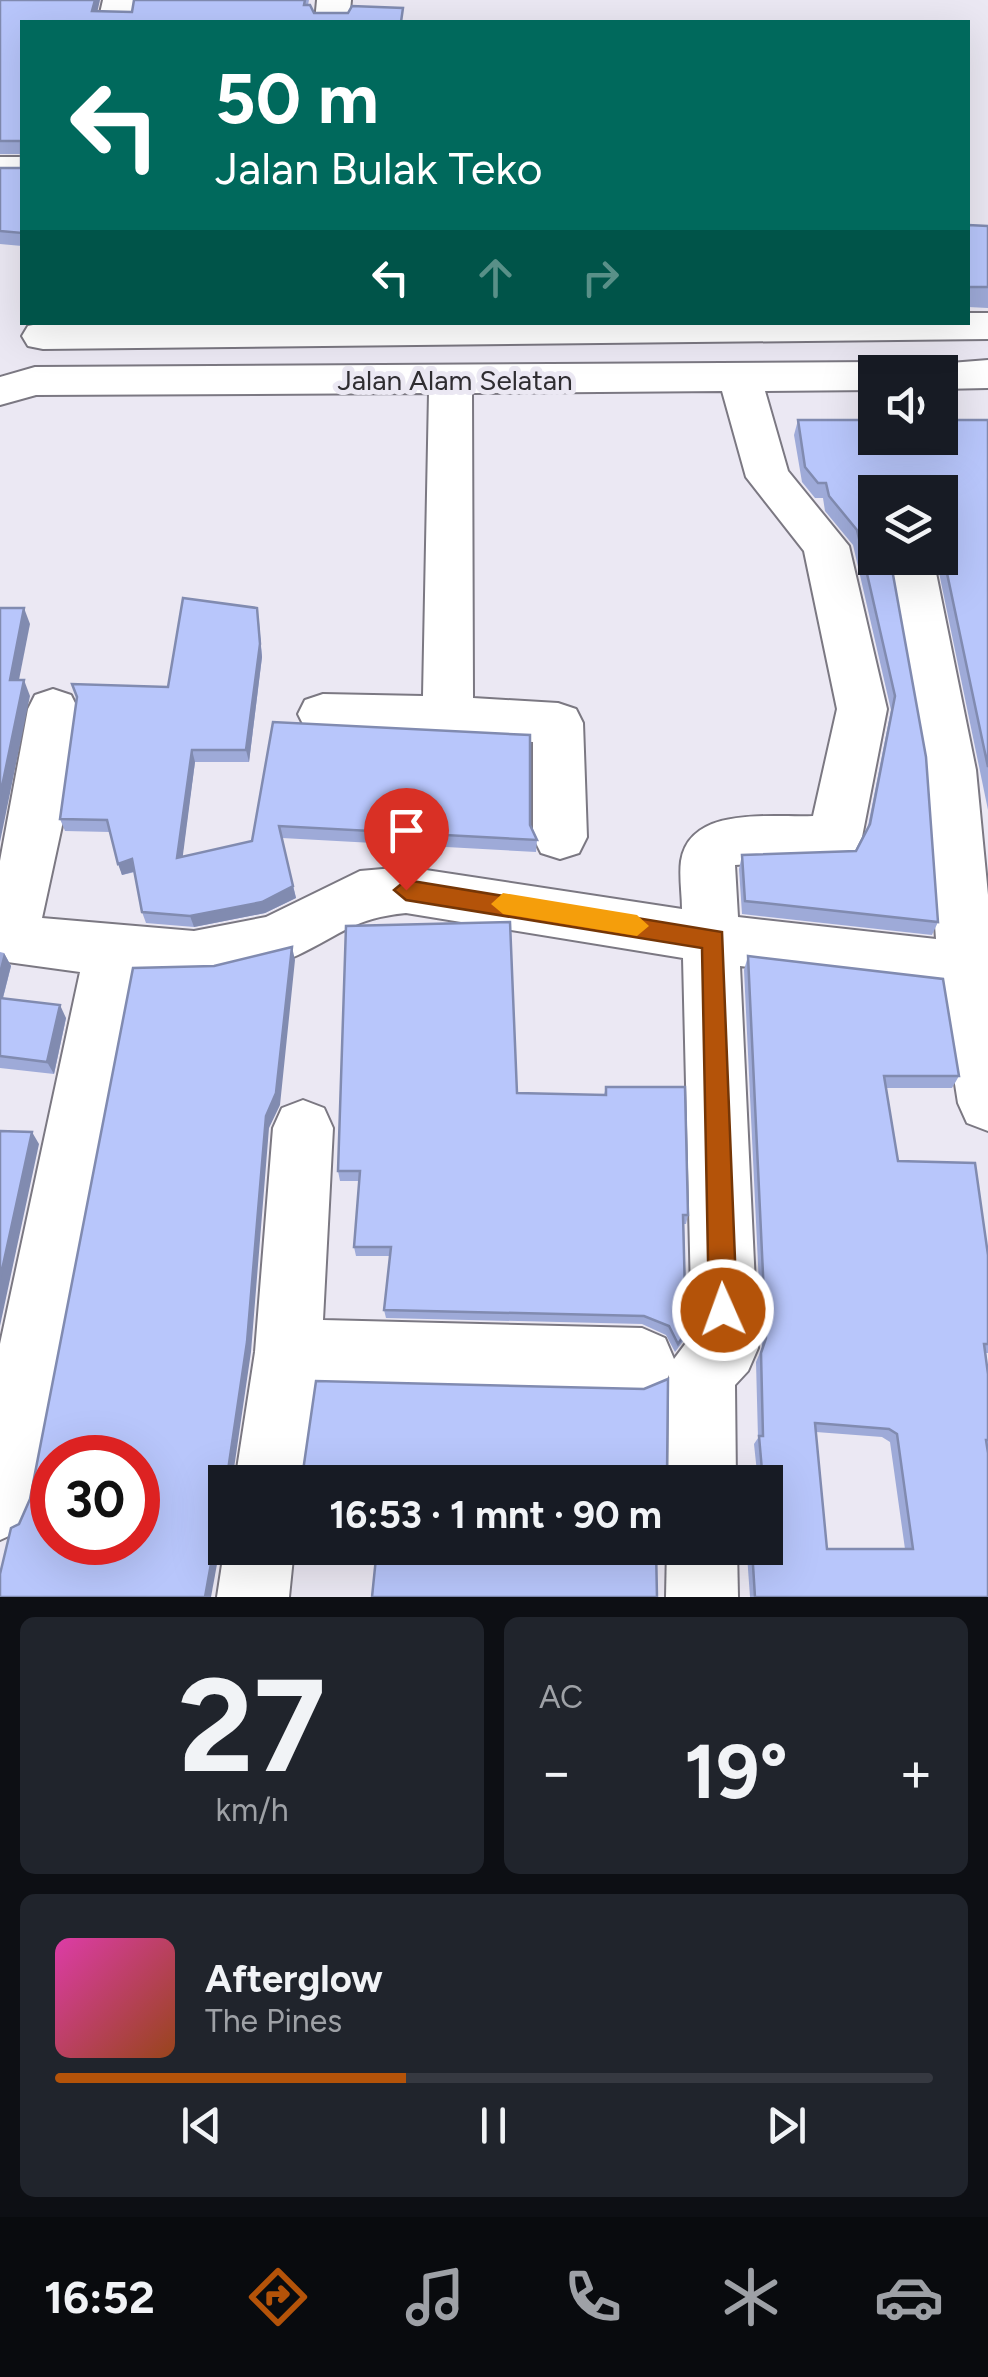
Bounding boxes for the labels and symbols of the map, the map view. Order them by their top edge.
street label: Jalan Alam Selatan [337,363,573,397]
pin [364,788,449,891]
position arrow [671,1258,775,1362]
speed limit sign: 30 [30,1435,160,1565]

